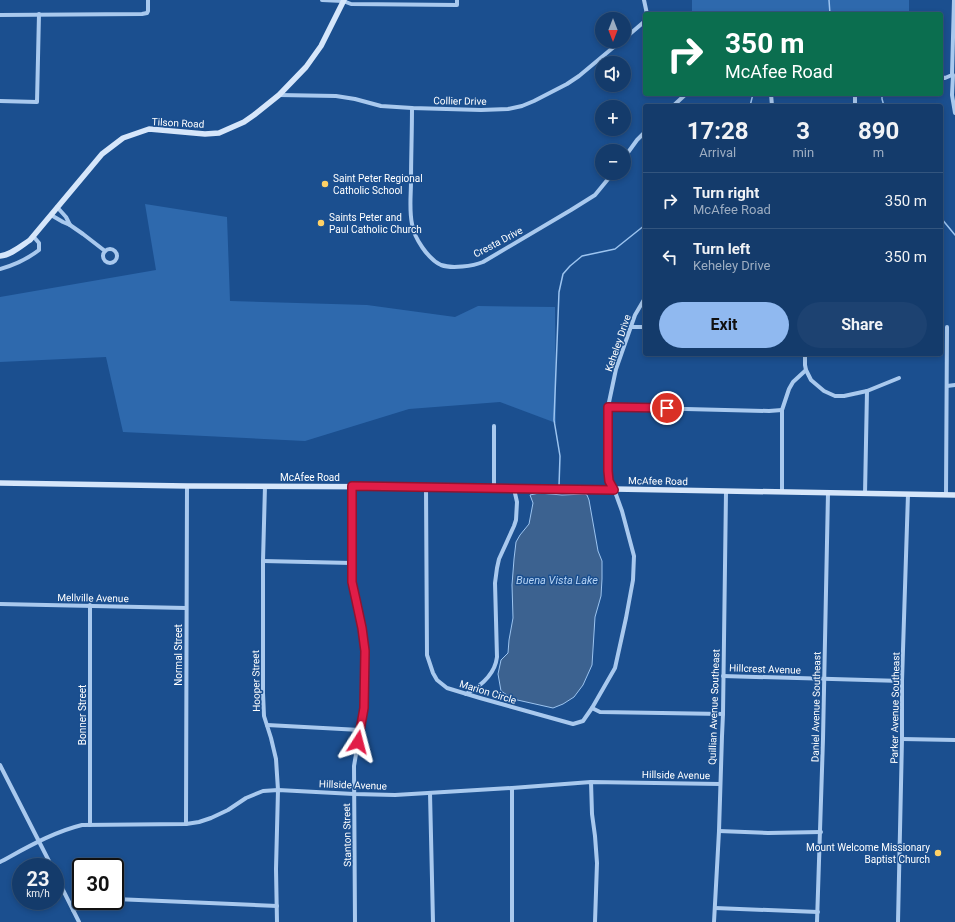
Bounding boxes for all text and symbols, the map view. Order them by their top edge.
north arrow [595,12,631,48]
map controls [595,12,631,180]
text: 350 m [725,27,804,60]
icon: right [659,28,711,80]
button: sound [595,56,631,92]
text: McAfee Road [725,61,833,82]
street label: Collier Drive [433,95,487,107]
button: + [595,100,631,136]
street label: Tilson Road [151,116,205,130]
text: 17:28 [687,117,749,145]
text: 3 [796,117,810,145]
text: 890 [858,117,899,145]
button: − [595,144,631,180]
text: Arrival [699,145,736,160]
text: min [792,145,814,160]
text: m [873,145,884,160]
place label: Saint Peter Regional Catholic School [333,173,423,196]
marker: Saint Peter Regional Catholic School [320,179,330,189]
text: Turn right [693,184,759,202]
icon: right [659,190,681,212]
text: 350 m [885,192,927,210]
text: McAfee Road [693,202,771,217]
place label: Saints Peter and Paul Catholic Church [329,212,422,235]
marker: Saints Peter and Paul Catholic Church [316,218,326,228]
street label: Cresta Drive [472,224,524,260]
text: Turn left [693,240,750,258]
icon: left [659,246,681,268]
text: 350 m [885,248,927,266]
text: Keheley Drive [693,258,771,273]
button: Exit [659,302,789,348]
button: Share [797,302,927,348]
street label: Keheley Drive [603,313,633,373]
pin [650,391,684,425]
icon: arrive [656,397,678,419]
street label: McAfee Road [280,472,340,483]
street label: McAfee Road [628,475,688,487]
water label: Buena Vista Lake [516,574,598,587]
street label: Mellville Avenue [57,592,129,604]
street label: Normal Street [173,624,184,686]
street label: Quillian Avenue Southeast [706,649,722,765]
street label: Hooper Street [250,650,262,712]
street label: Daniel Avenue Southeast [810,652,822,762]
street label: Parker Avenue Southeast [889,652,901,764]
street label: Hillcrest Avenue [729,662,801,676]
street label: Marion Circle [458,678,518,706]
street label: Bonner Street [77,685,88,745]
position arrow [337,721,379,763]
street label: Hillside Avenue [642,769,710,781]
street label: Hillside Avenue [319,778,387,792]
street label: Stanton Street [341,803,353,867]
place label: Mount Welcome Missionary Baptist Church [806,842,930,865]
marker: Mount Welcome Missionary Baptist Church [933,848,943,858]
speed limit sign: 30 [72,858,124,910]
text: 23 [27,867,49,891]
text: km/h [26,888,50,899]

